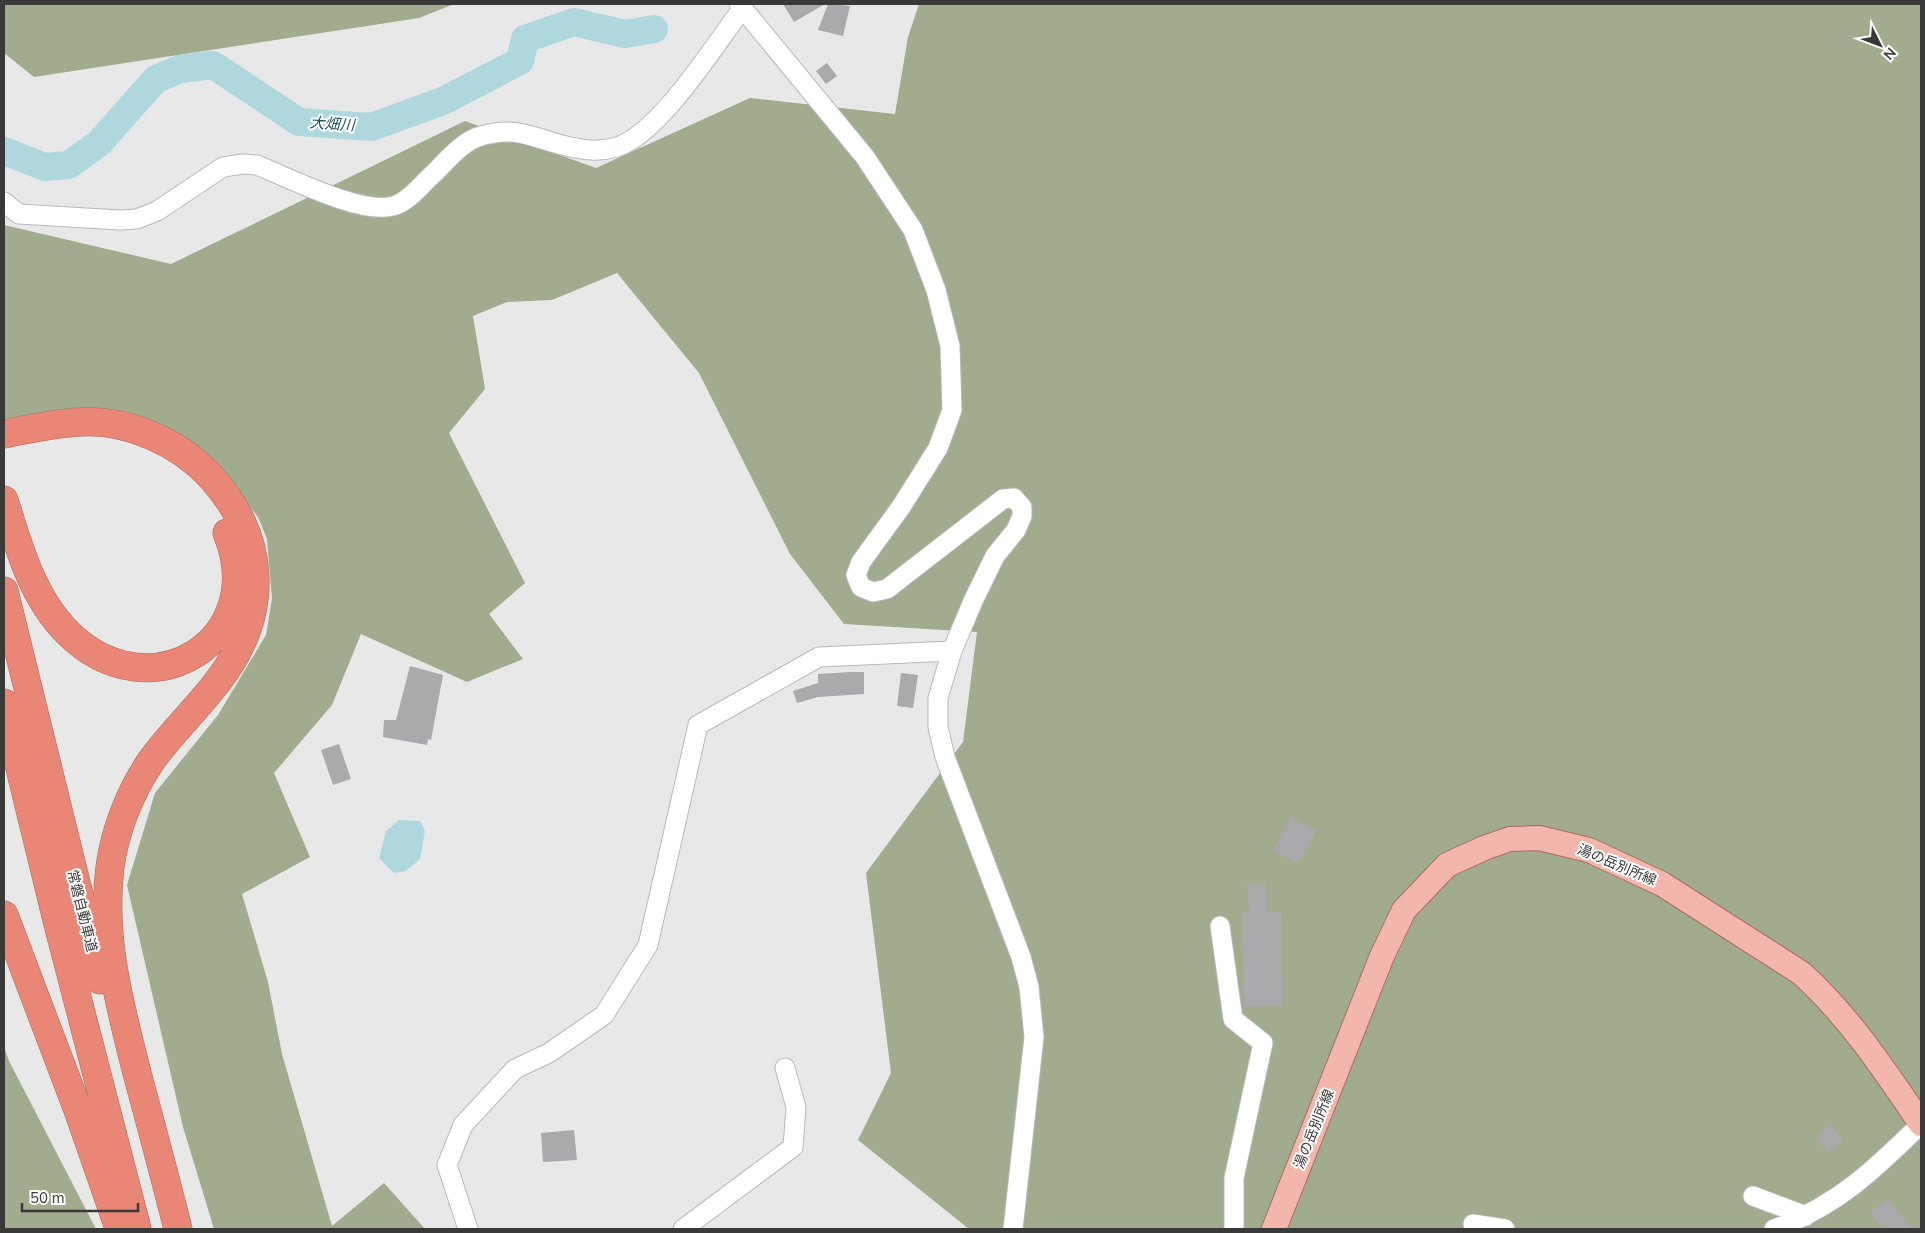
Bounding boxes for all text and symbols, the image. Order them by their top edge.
north arrow [1855,20,1905,70]
text: N [1879,43,1900,64]
water label: 大畑川 [309,112,357,136]
street label: 湯の岳別所線 [1575,840,1659,890]
street label: 常磐自動車道 [63,868,101,954]
street label: 湯の岳別所線 [1289,1086,1339,1172]
scale bar [22,1180,139,1212]
text: 50 m [30,1188,65,1208]

